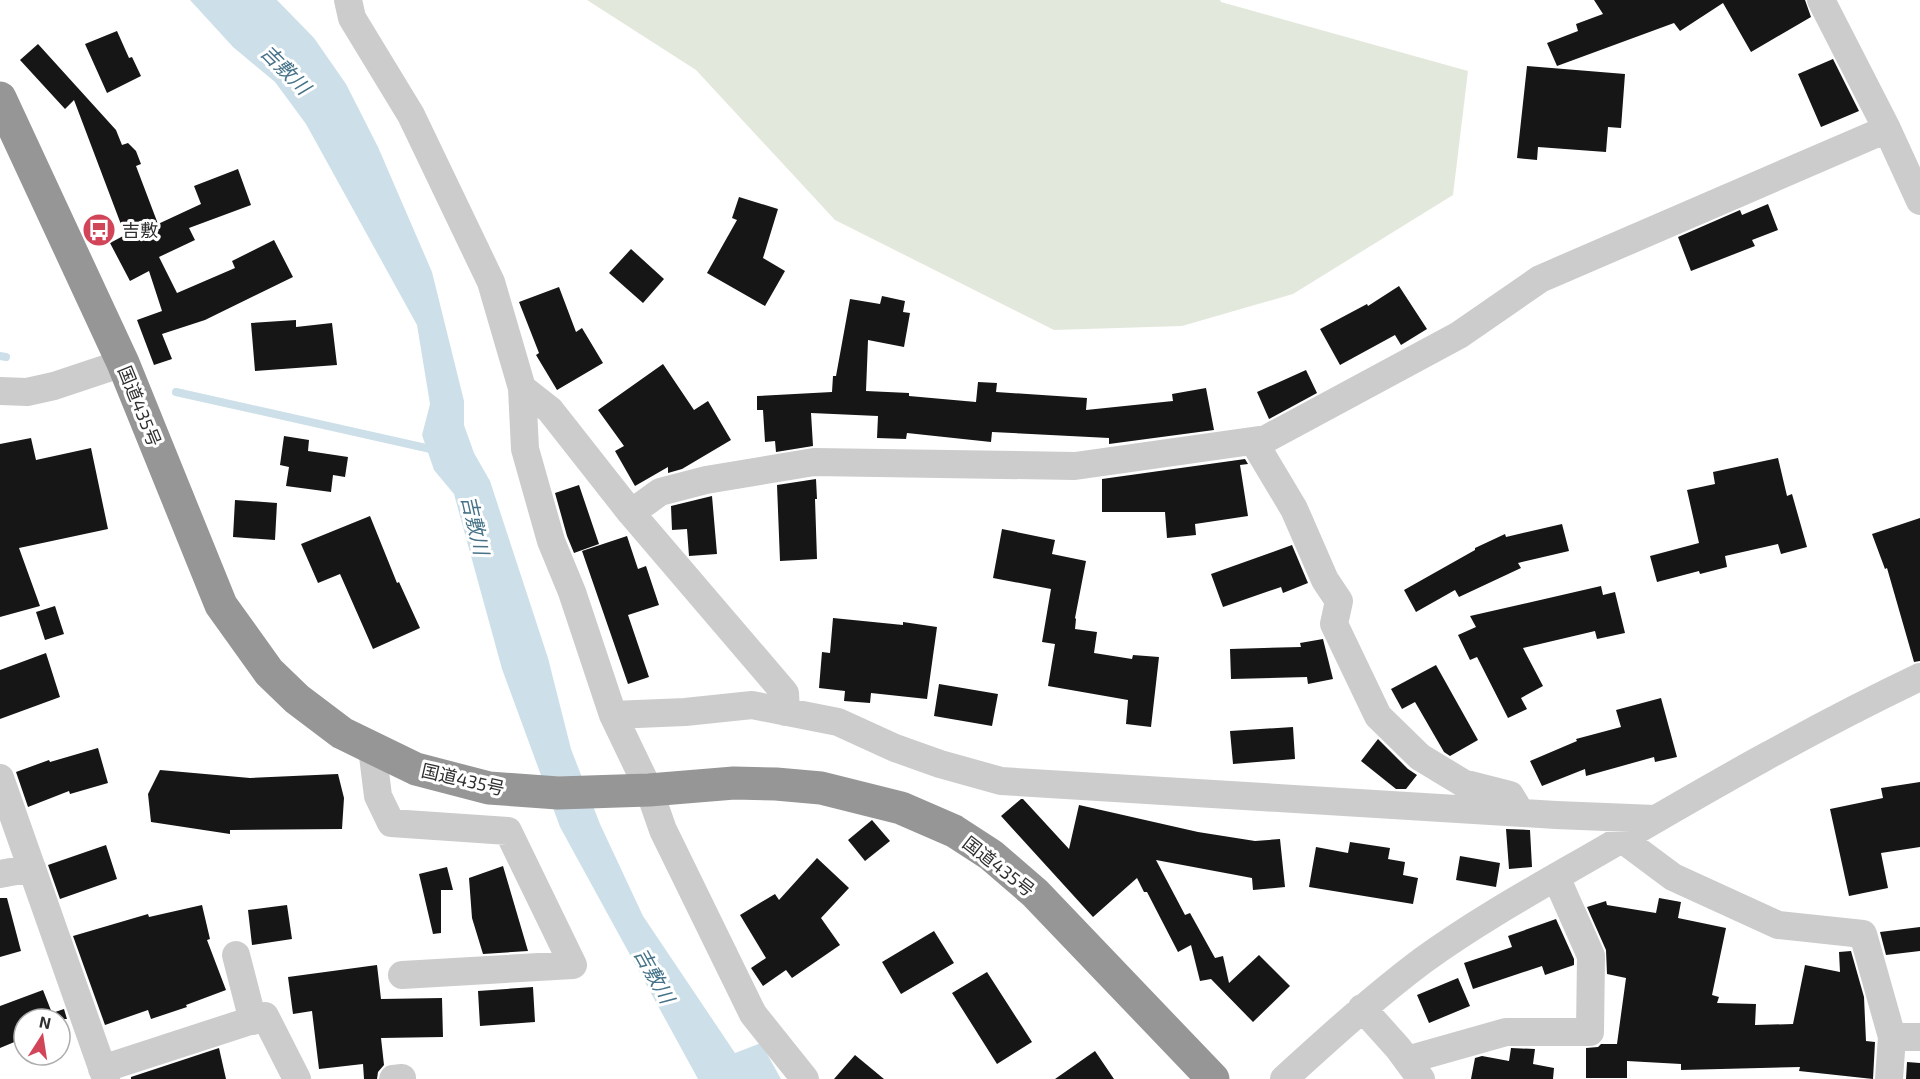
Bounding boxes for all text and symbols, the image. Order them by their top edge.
water label: 吉敷川 [256,39,317,100]
bus stop icon: 吉敷 [81,212,117,248]
place label: 吉敷 [122,219,158,241]
street label: 国道435号 [114,363,166,449]
water label: 吉敷川 [458,493,495,559]
street label: 国道435号 [419,759,507,799]
street label: 国道435号 [959,831,1039,901]
water label: 吉敷川 [630,943,681,1009]
north arrow [12,1007,72,1067]
text: N [38,1011,53,1032]

